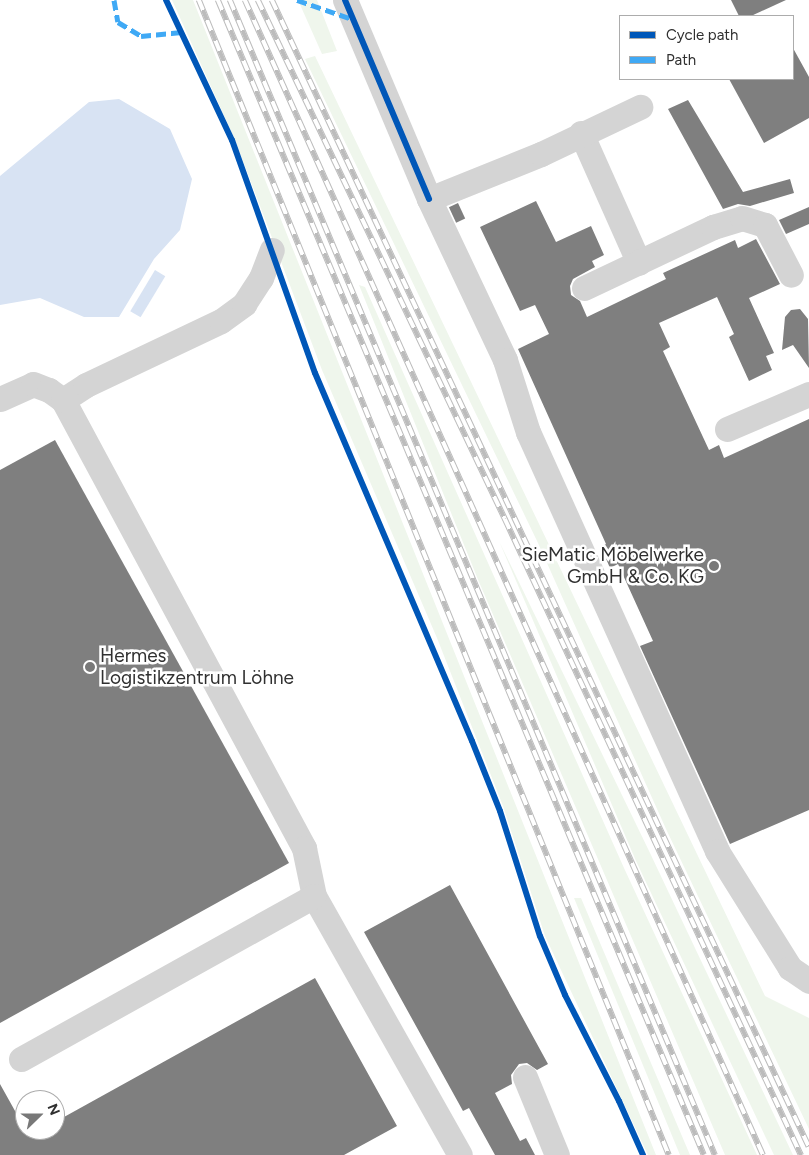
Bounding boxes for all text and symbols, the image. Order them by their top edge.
legend [619,15,794,80]
text: Cycle path [666,26,738,44]
text: Path [666,51,696,69]
place label: SieMatic Möbelwerke GmbH & Co. KG [522,544,704,588]
marker: SieMatic Möbelwerke GmbH & Co. KG [708,560,720,572]
place label: Hermes Logistikzentrum Löhne [100,645,294,689]
marker: Hermes Logistikzentrum Löhne [84,661,96,673]
north arrow [15,1090,65,1140]
text: N [44,1101,63,1118]

